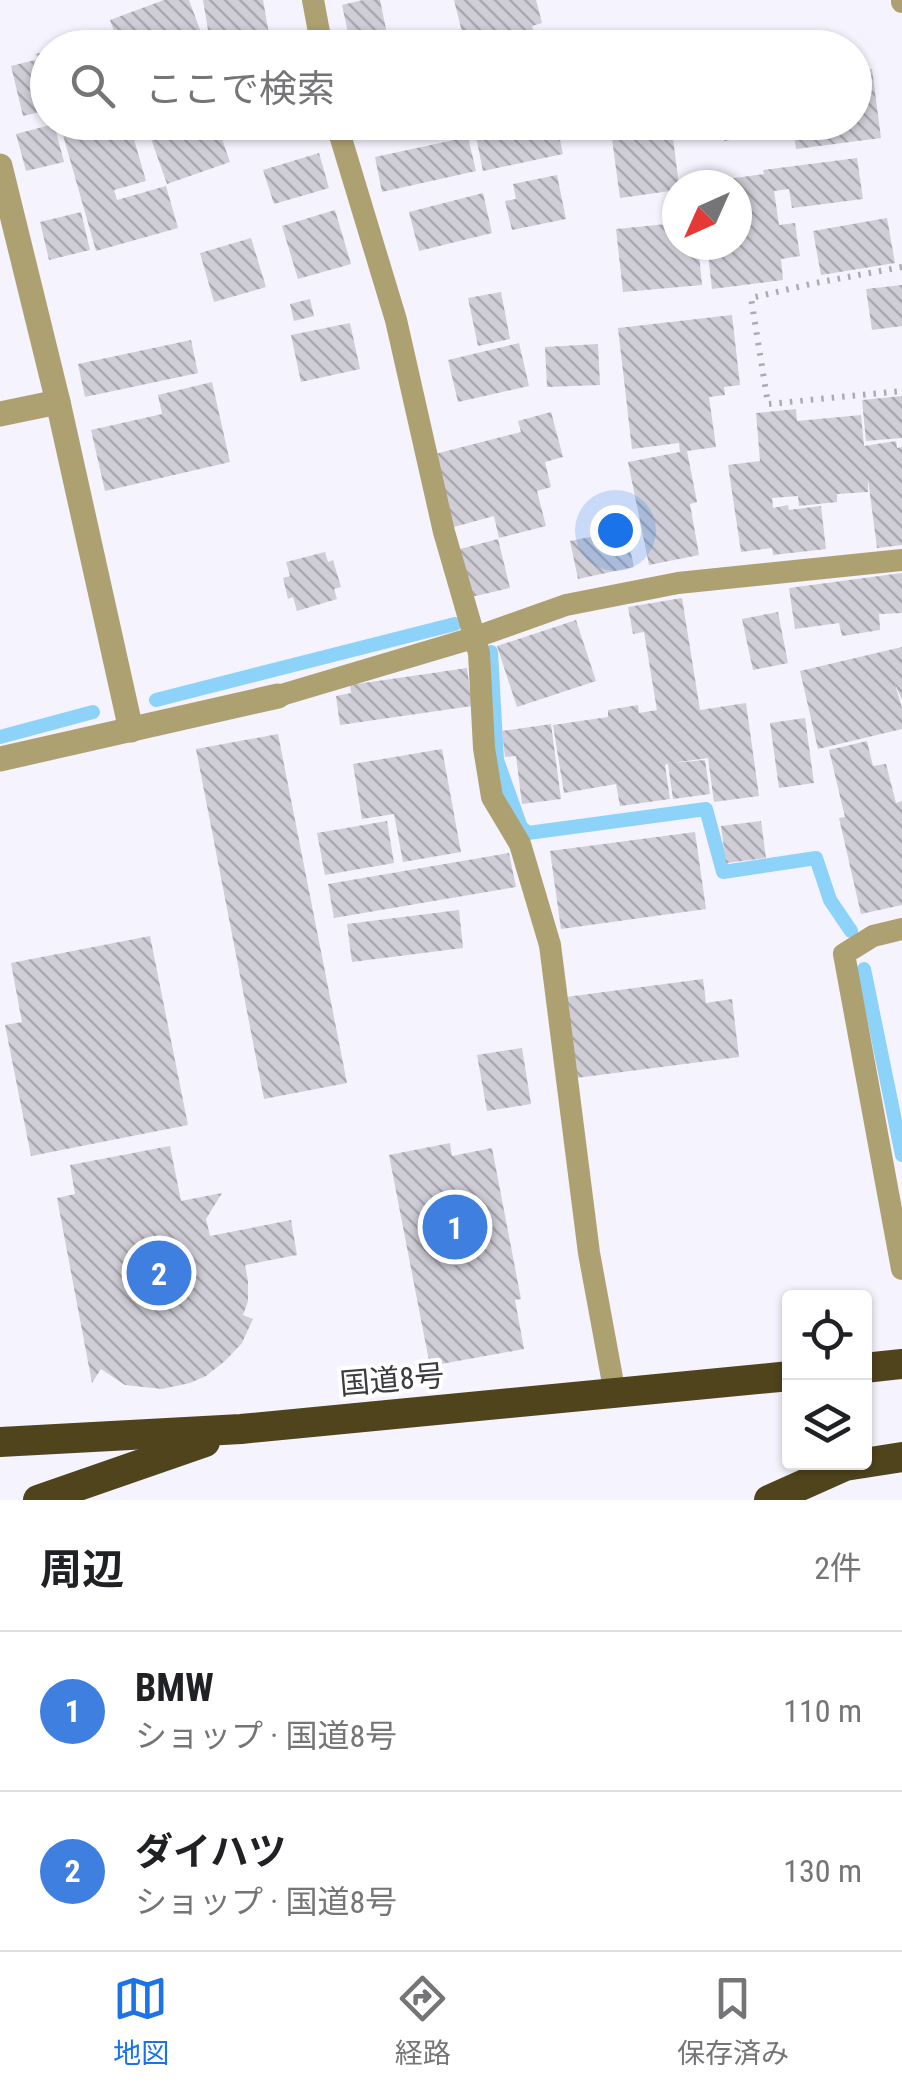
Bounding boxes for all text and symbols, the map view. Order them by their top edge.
search box [30,30,872,140]
icon: search [65,58,120,113]
text: ここで検索 [145,67,335,111]
north arrow [662,170,752,260]
your location [590,505,641,556]
pin: 1 [422,1190,488,1264]
pin: 2 [126,1236,192,1310]
map controls [782,1290,872,1470]
button: locate [782,1290,872,1380]
street label: 国道8号 [338,1358,446,1402]
button: layers [782,1380,872,1470]
text: 周辺 [40,1545,124,1594]
text: 2件 [814,1549,862,1587]
text: BMW [135,1666,214,1710]
text: 1 [64,1692,81,1730]
text: 110 m [783,1692,862,1730]
text: ショップ · 国道8号 [135,1717,397,1755]
text: ダイハツ [135,1830,286,1874]
text: 2 [64,1852,81,1890]
text: 130 m [783,1852,862,1890]
text: ショップ · 国道8号 [135,1883,397,1921]
tab: 地図 [113,1971,169,2071]
tab: 経路 [395,1971,451,2071]
tab: 保存済み [677,1971,789,2071]

